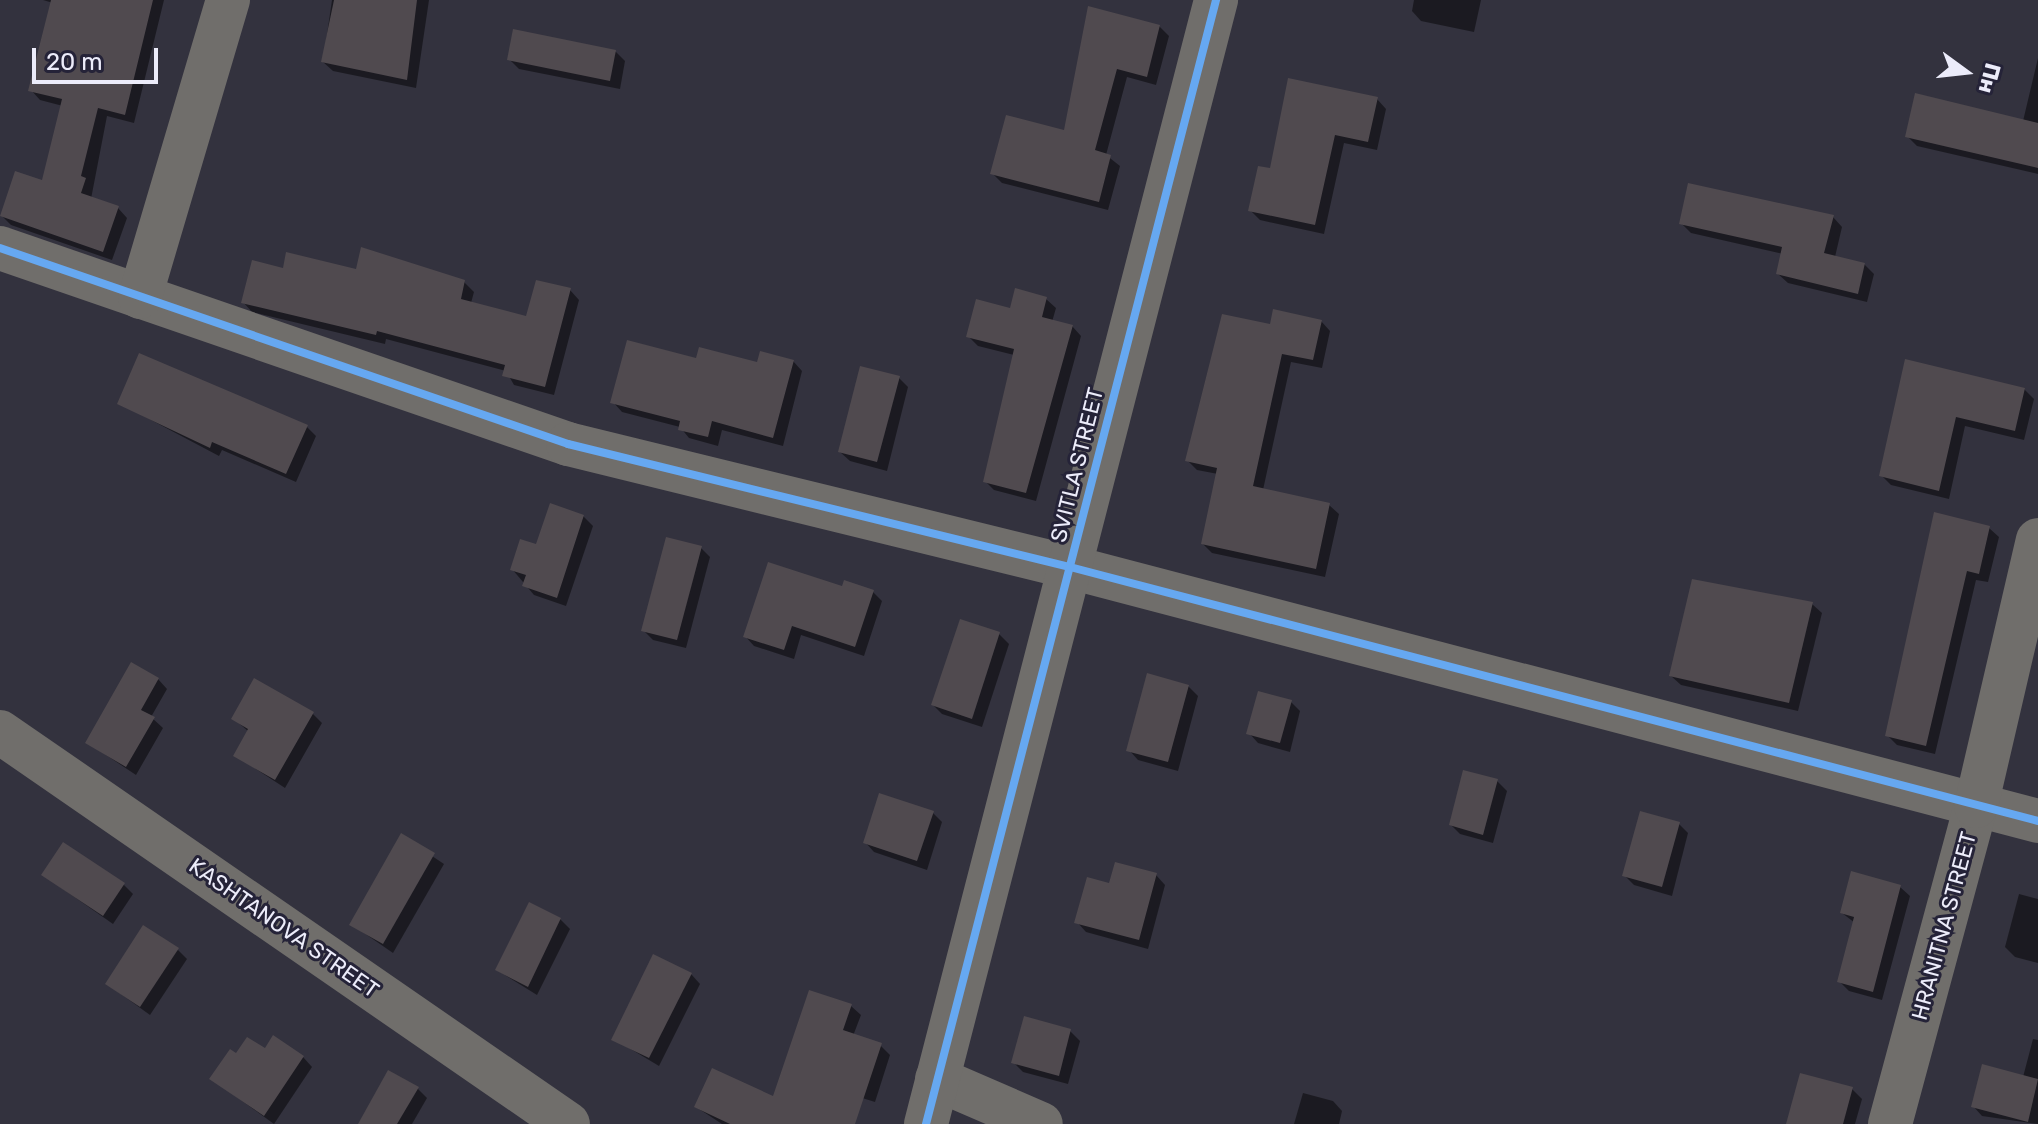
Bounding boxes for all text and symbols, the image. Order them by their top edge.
scale bar [36,32,162,82]
north arrow [1926,32,2006,112]
text: 20 m [46,48,103,76]
text: Пн [1973,60,2007,97]
street label: SVITLA STREET [1045,385,1109,545]
street label: HRANITNA STREET [1906,829,1982,1023]
street label: KASHTANOVA STREET [184,852,384,1004]

